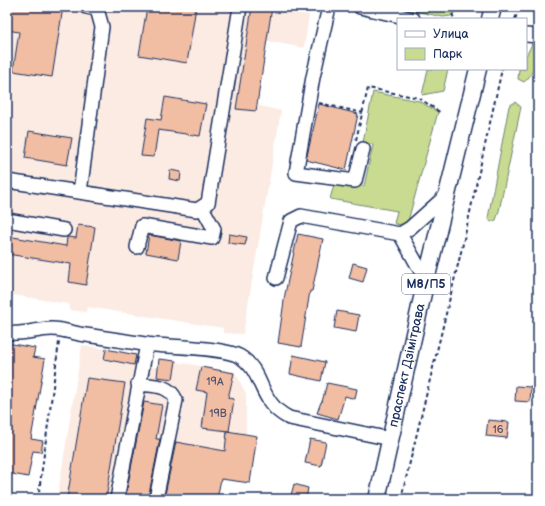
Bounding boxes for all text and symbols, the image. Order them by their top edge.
legend [397,18,527,70]
text: Улица [433,27,469,42]
text: Парк [433,47,463,62]
road number: М8/П5 [402,274,450,294]
street label: праспект Дзімітрава [385,302,429,429]
house number: 19А [206,375,224,388]
house number: 19В [209,407,227,420]
house number: 16 [493,423,504,436]

